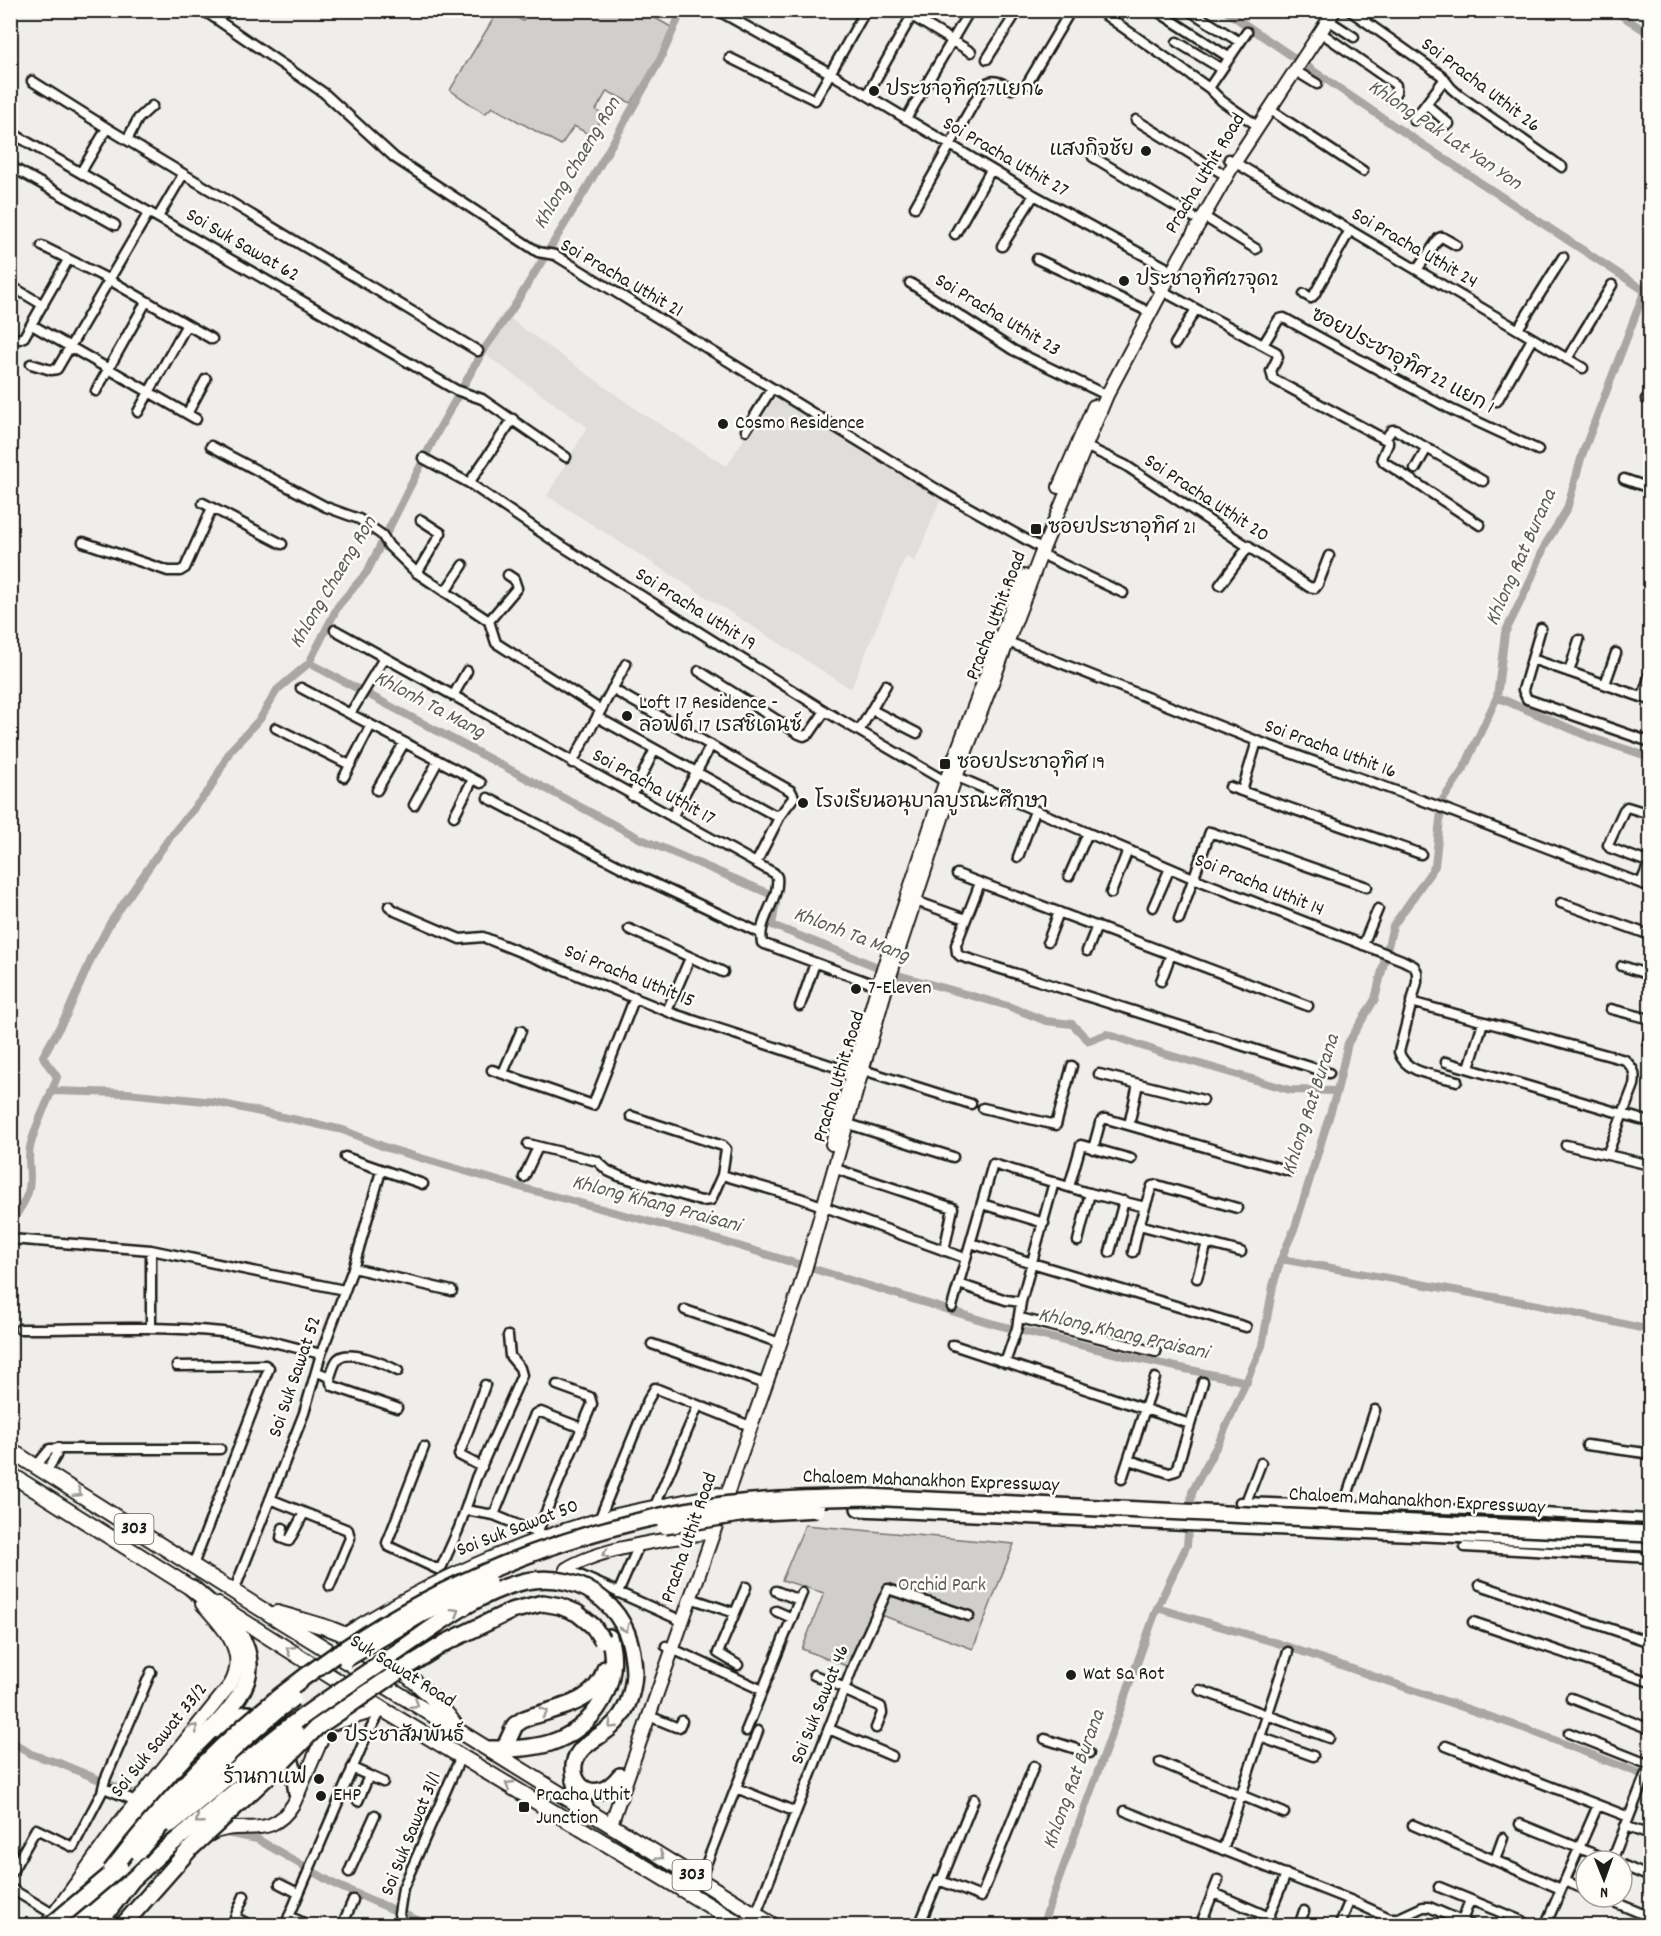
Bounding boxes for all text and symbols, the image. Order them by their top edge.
street label: Soi Pracha Uthit 26 [1414,32,1546,140]
water label: Khlong Pak Lat Yan Yon [1361,73,1528,199]
place label: ประชาอุทิศ27แยก6 [886,76,1044,105]
marker: ประชาอุทิศ27แยก6 [867,84,881,98]
water label: Khlong Chaeng Ron [527,91,630,236]
street label: Pracha Uthit Road [1159,108,1253,240]
street label: Soi Pracha Uthit 27 [937,111,1073,205]
place label: แสงกิจชัย [1049,136,1134,165]
marker: แสงกิจชัย [1139,144,1153,158]
street label: Soi Pracha Uthit 24 [1346,201,1482,297]
street label: Soi Suk Sawat 62 [180,202,304,290]
street label: Soi Pracha Uthit 21 [554,232,688,326]
place label: ประชาอุทิศ27จุด2 [1136,266,1279,295]
street label: Soi Pracha Uthit 23 [929,267,1065,365]
marker: ประชาอุทิศ27จุด2 [1117,274,1131,288]
street label: ซอยประชาอุทิศ 22 แยก 1 [1305,301,1499,422]
place label: Cosmo Residence [735,410,864,438]
marker: Cosmo Residence [716,417,730,431]
street label: Soi Pracha Uthit 20 [1138,448,1274,550]
water label: Khlong Rat Burana [1479,484,1566,631]
water label: Khlong Chaeng Ron [283,510,386,655]
place label: ซอยประชาอุทิศ 21 [1048,514,1196,543]
marker: ซอยประชาอุทิศ 21 [1029,522,1043,536]
street label: Pracha Uthit Road [960,547,1034,685]
street label: Soi Pracha Uthit 19 [629,561,761,659]
water label: Khlonh Ta Mang [368,664,491,748]
place label: Loft 17 Residence - ลอฟต์ 17 เรสซิเดนซ์ [639,690,802,741]
marker: Loft 17 Residence - ลอฟต์ 17 เรสซิเดนซ์ [620,709,634,723]
street label: Soi Pracha Uthit 16 [1260,713,1400,787]
street label: Soi Pracha Uthit 17 [586,743,720,833]
place label: ซอยประชาอุทิศ 19 [957,749,1105,778]
marker: ซอยประชาอุทิศ 19 [938,757,952,771]
place label: โรงเรียนอนุบาลบูรณะศึกษา [815,787,1048,817]
marker: โรงเรียนอนุบาลบูรณะศึกษา [796,796,810,810]
street label: Soi Pracha Uthit 14 [1190,847,1328,925]
water label: Khlonh Ta Mang [789,900,914,972]
street label: Soi Pracha Uthit 15 [560,938,698,1016]
place label: 7-Eleven [868,975,932,1003]
marker: 7-Eleven [849,982,863,996]
street label: Pracha Uthit Road [807,1008,873,1146]
water label: Khlong Rat Burana [1275,1030,1349,1179]
water label: Khlong Khang Praisani [568,1168,747,1243]
water label: Khlong Khang Praisani [1035,1301,1214,1370]
street label: Soi Suk Sawat 52 [262,1313,330,1441]
street label: Chaloem Mahanakhon Expressway [802,1464,1061,1501]
street label: Pracha Uthit Road [655,1469,725,1607]
street label: Chaloem Mahanakhon Expressway [1288,1481,1547,1523]
one-way arrow [72,1485,82,1497]
street label: Soi Suk Sawat 50 [453,1493,583,1565]
road number: 303 [114,1514,154,1544]
one-way arrow [601,1546,611,1559]
park label: Orchid Park [898,1572,986,1600]
one-way arrow [450,1609,461,1620]
one-way arrow [617,1622,629,1633]
street label: Suk Sawat Road [344,1628,460,1716]
street label: Soi Suk Sawat 46 [784,1641,858,1769]
one-way arrow [285,1646,296,1657]
place label: Wat Sa Rot [1083,1661,1165,1689]
marker: Wat Sa Rot [1064,1668,1078,1682]
street label: Soi Suk Sawat 33/2 [105,1677,215,1805]
one-way arrow [409,1696,419,1708]
water label: Khlong Rat Burana [1036,1705,1114,1854]
one-way arrow [538,1707,549,1719]
one-way arrow [608,1718,618,1729]
place label: ประชาสัมพันธ์ [344,1721,464,1751]
one-way arrow [187,1724,198,1735]
marker: ประชาสัมพันธ์ [325,1730,339,1744]
place label: ร้านกาแฟ [224,1763,307,1793]
street label: Soi Suk Sawat 31/1 [374,1768,450,1900]
marker: ร้านกาแฟ [312,1772,326,1786]
one-way arrow [505,1781,515,1793]
place label: EHP [333,1782,361,1810]
place label: Pracha Uthit Junction [536,1782,630,1833]
marker: EHP [314,1789,328,1803]
marker: Pracha Uthit Junction [517,1800,531,1814]
one-way arrow [195,1813,206,1824]
one-way arrow [654,1848,664,1860]
north arrow [1574,1849,1634,1909]
road number: 303 [672,1860,712,1890]
text: N [1600,1880,1608,1903]

